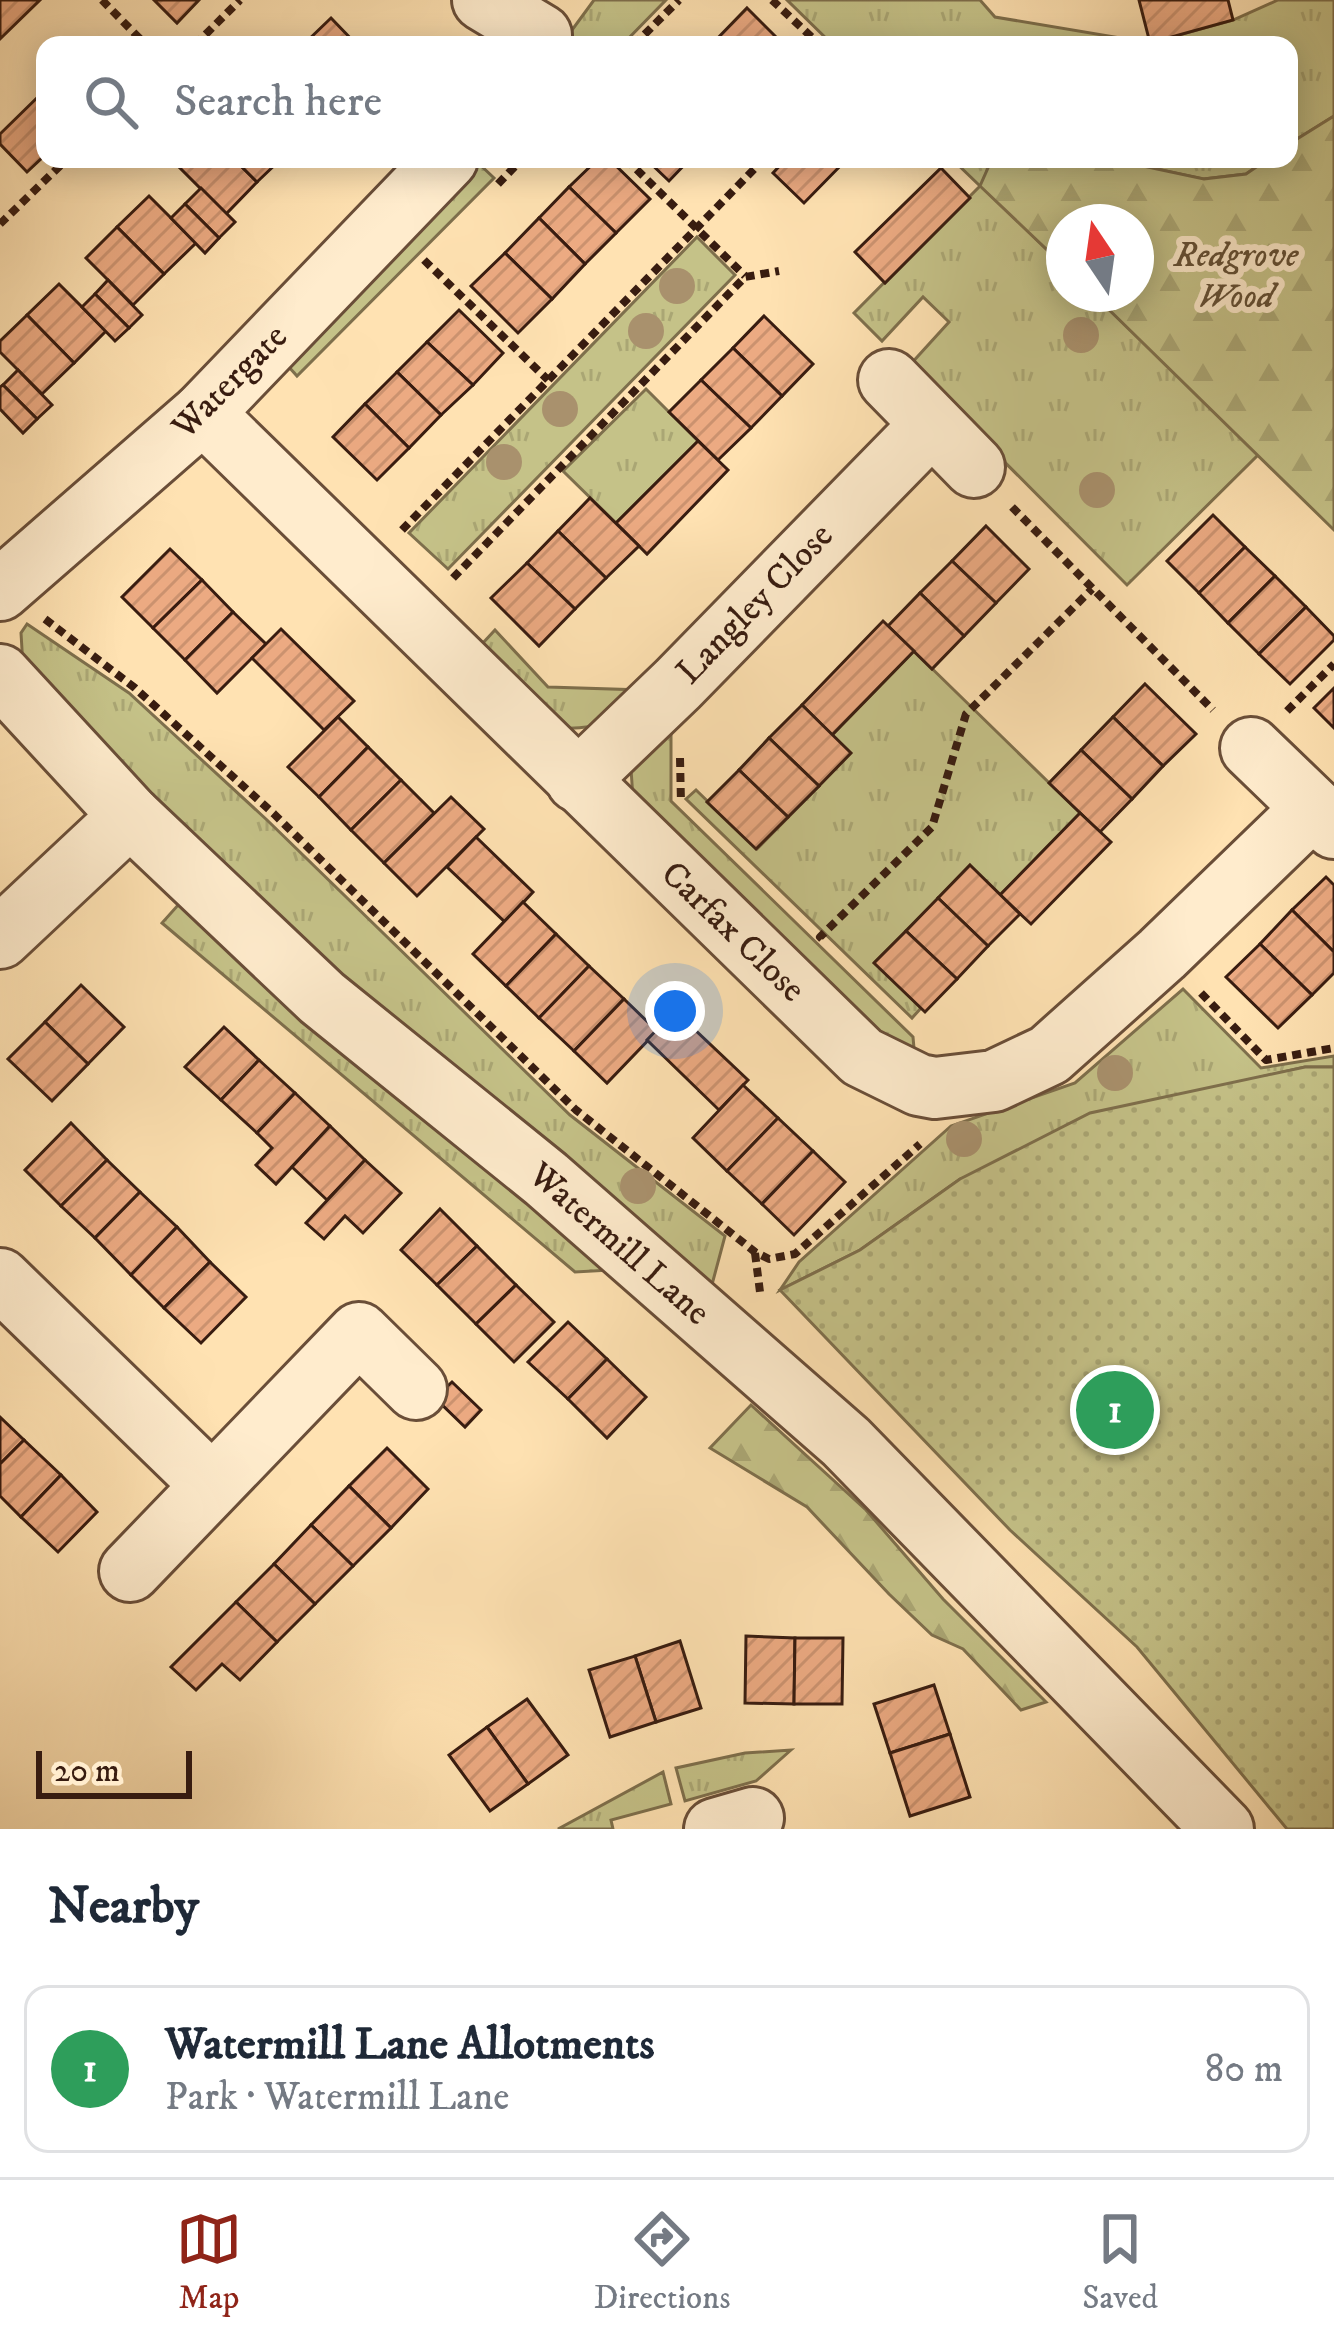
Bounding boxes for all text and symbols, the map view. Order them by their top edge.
search box [36,36,1298,168]
icon: search [78,69,144,135]
text: Search here [174,74,382,130]
north arrow [1046,204,1154,312]
park label: Redgrove Wood [1173,233,1299,319]
street label: Watergate [162,315,297,450]
street label: Langley Close [667,514,843,694]
street label: Carfax Close [651,852,815,1012]
your location [645,981,705,1041]
street label: Watermill Lane [518,1152,719,1335]
pin: 1 [1076,1365,1154,1455]
scale bar [36,1745,192,1798]
text: 20 m [54,1751,120,1792]
text: Nearby [48,1875,199,1939]
text: Watermill Lane Allotments [165,2017,655,2073]
text: 1 [83,2045,97,2094]
text: 80 m [1205,2045,1283,2094]
text: Park · Watermill Lane [165,2073,509,2122]
tab: Map [176,2206,242,2319]
tab: Directions [594,2206,730,2319]
tab: Saved [1082,2206,1158,2319]

